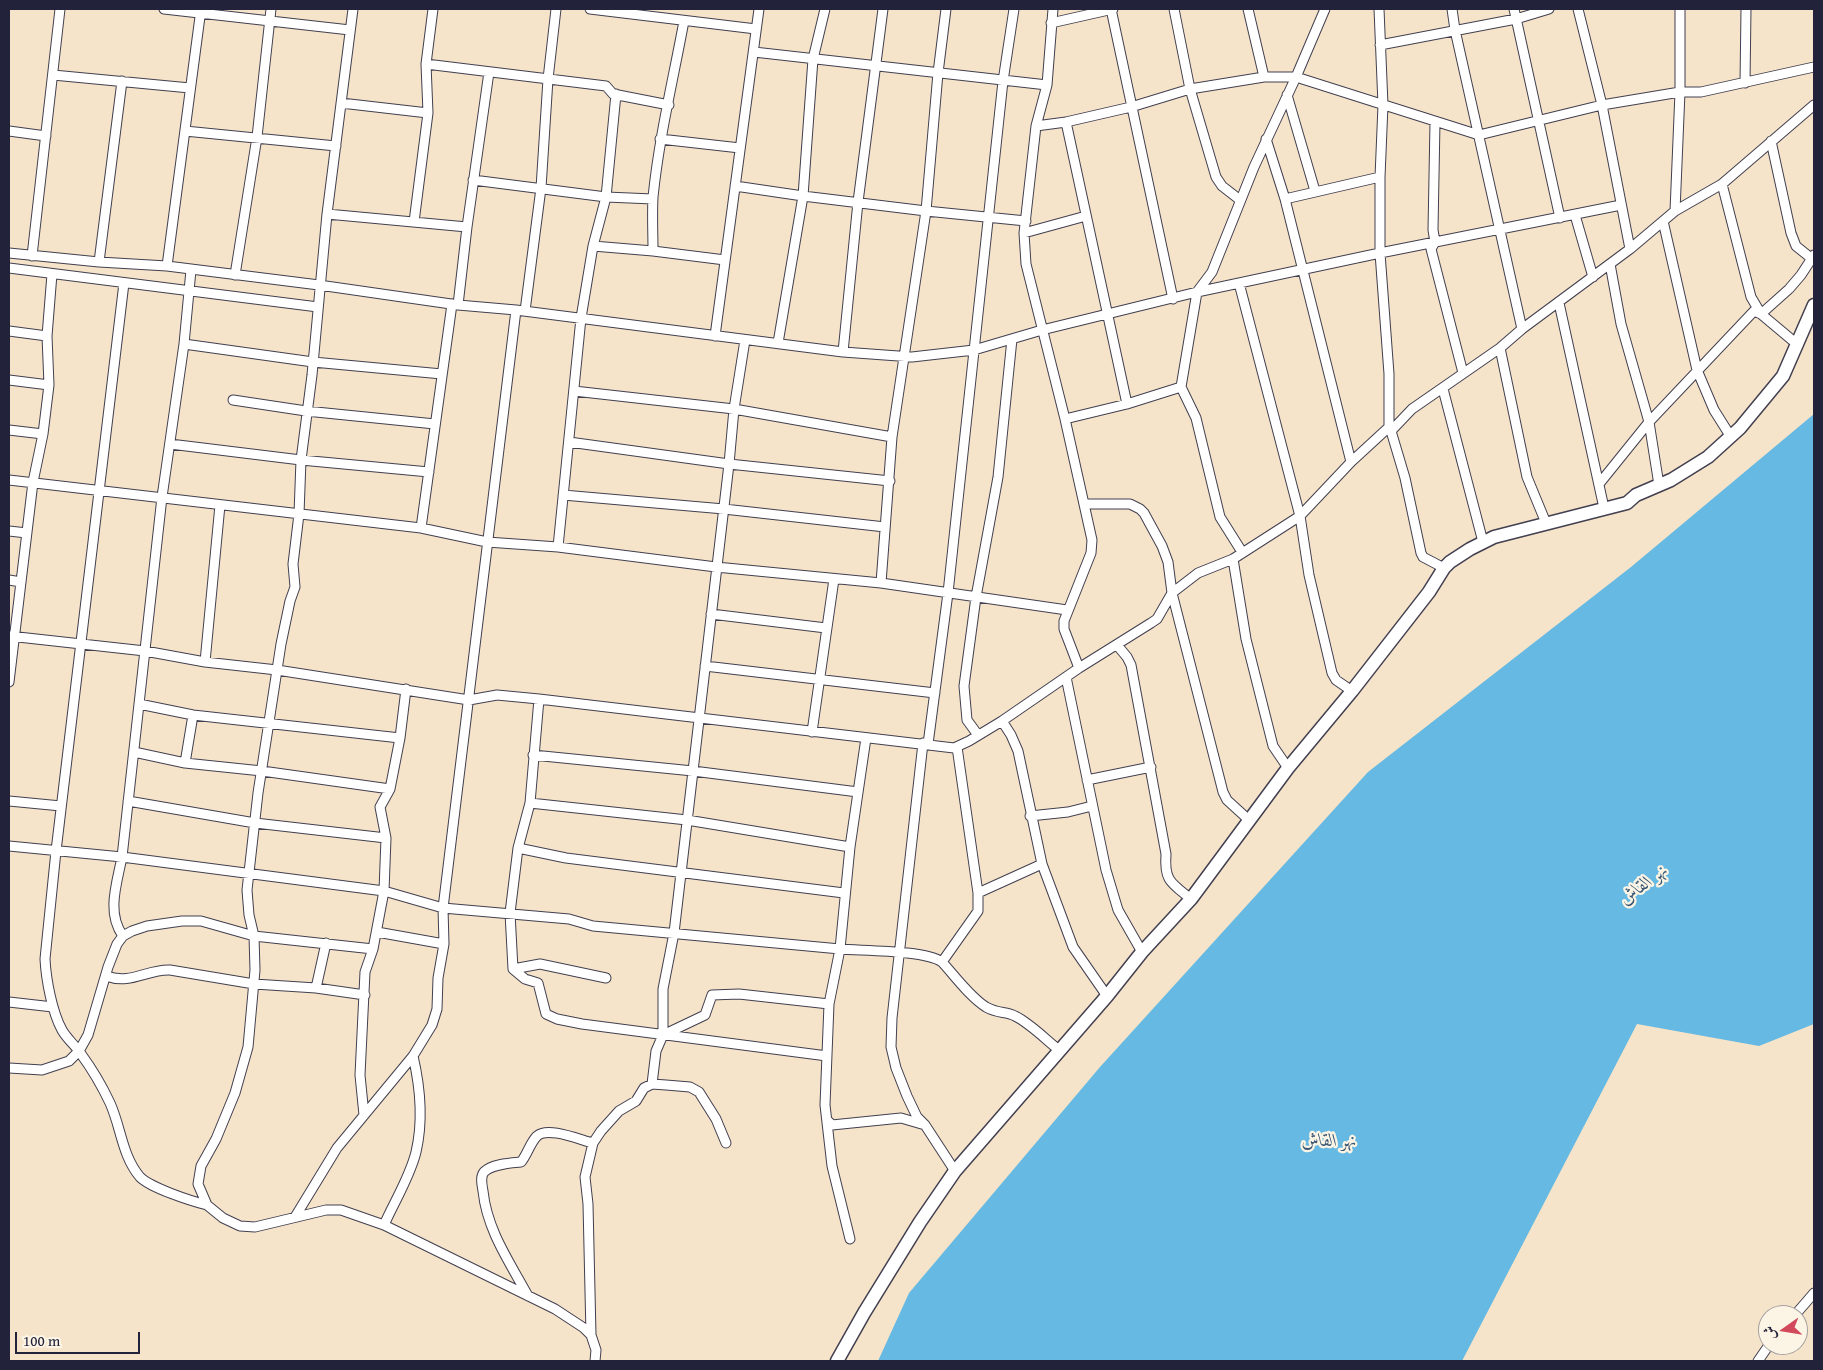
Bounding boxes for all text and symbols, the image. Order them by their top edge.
water label: نهر القاش [1615,860,1673,910]
water label: نهر القاش [1301,1130,1357,1152]
north arrow [1758,1305,1808,1355]
scale bar [18,1322,142,1354]
text: ش [1758,1324,1781,1342]
text: 100 m [23,1330,60,1351]

